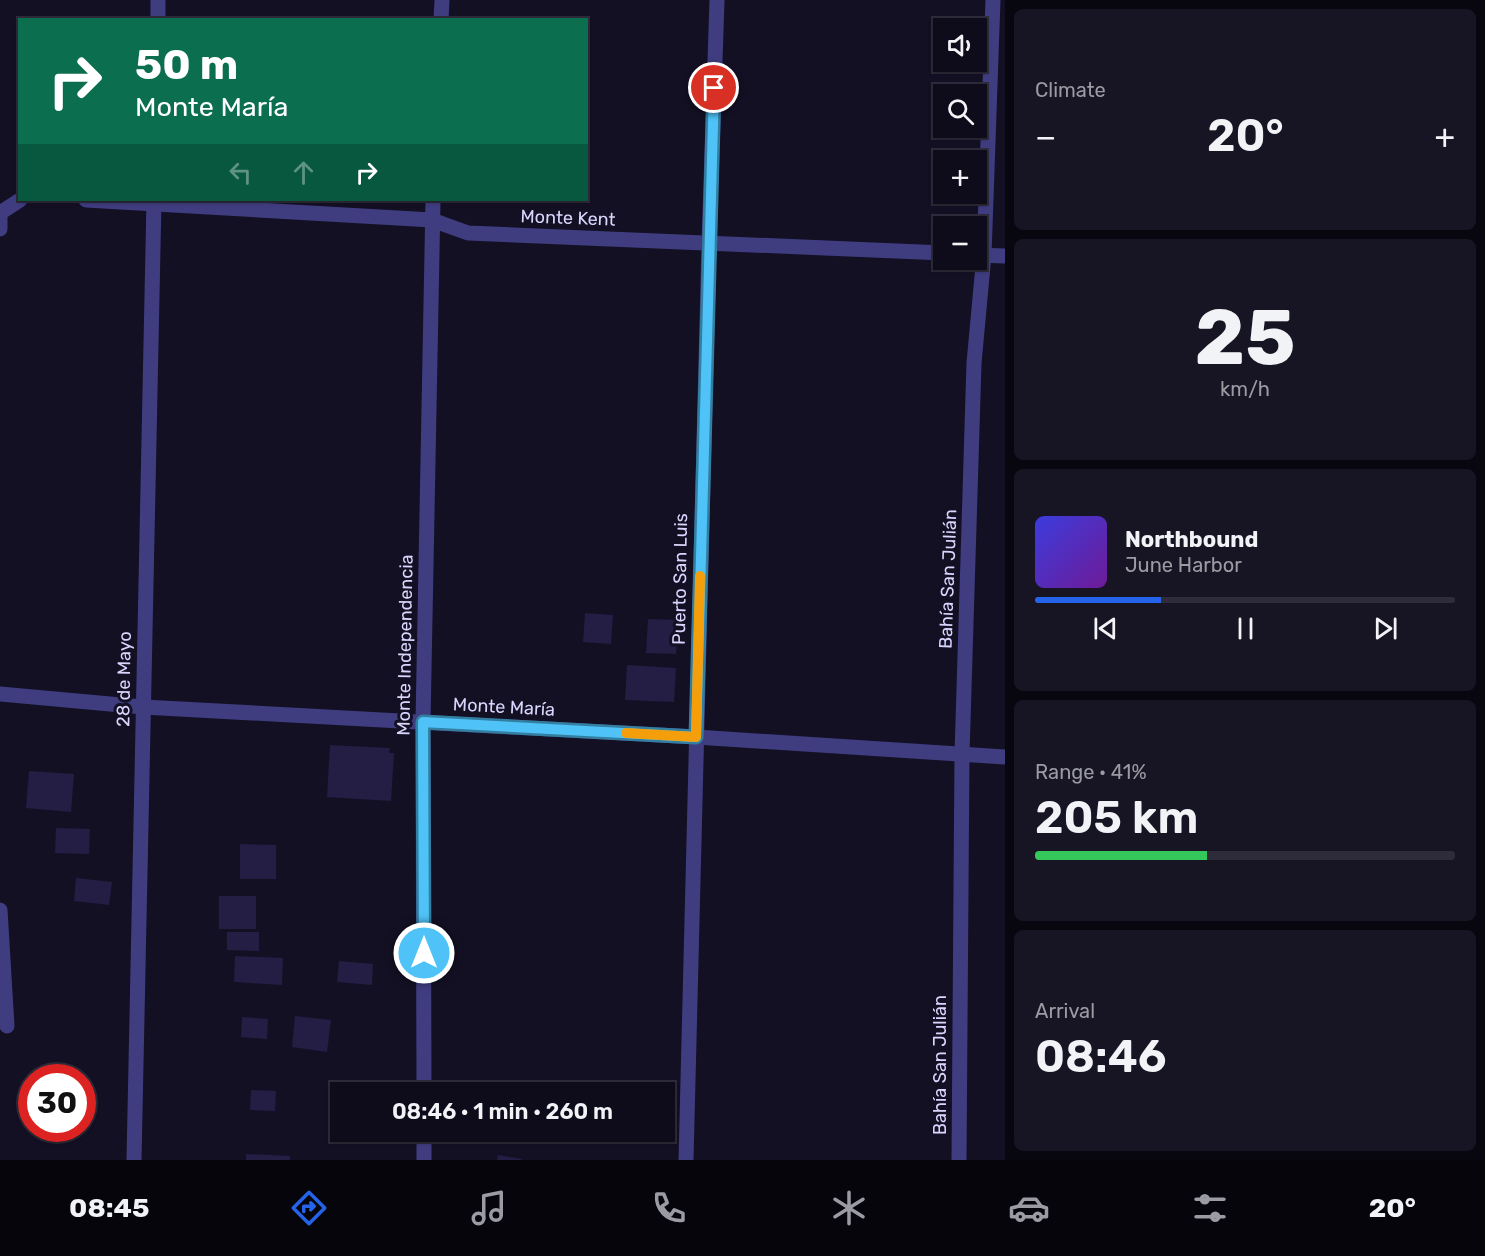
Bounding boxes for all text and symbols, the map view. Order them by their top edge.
map controls [933,18,987,270]
button: sound [933,18,987,72]
text: 50 m [135,40,238,90]
icon: right [36,42,114,120]
pin [688,62,739,113]
icon: arrive [697,71,730,104]
text: Climate [1035,78,1106,102]
button: search [933,84,987,138]
text: Monte María [135,91,288,123]
text: 20° [1207,109,1284,162]
text: − [1035,117,1056,156]
text: + [1434,117,1455,156]
button: + [933,150,987,204]
icon: left [224,156,257,189]
icon: ahead [287,156,320,189]
icon: right [350,156,383,189]
street label: Monte Kent [520,205,616,231]
button: − [933,216,987,270]
text: 25 [1194,291,1296,384]
text: km/h [1220,377,1270,401]
street label: Bahía San Julián [935,509,961,649]
street label: Puerto San Luis [668,513,692,645]
text: Northbound [1125,526,1258,553]
text: June Harbor [1125,553,1242,577]
street label: Monte Independencia [392,554,418,736]
icon: previous [1089,612,1122,645]
icon: pause [1229,612,1262,645]
icon: next [1369,612,1402,645]
street label: 28 de Mayo [112,631,136,727]
street label: Monte María [452,693,556,721]
text: Range · 41% [1035,760,1147,784]
text: 205 km [1035,791,1198,844]
position arrow [392,921,456,985]
street label: Bahía San Julián [929,995,951,1135]
text: Arrival [1035,999,1095,1023]
text: 08:46 [1035,1030,1167,1083]
speed limit sign: 30 [18,1064,96,1142]
text: 08:46 · 1 min · 260 m [392,1098,613,1125]
icon: directions [288,1187,330,1229]
icon: music [468,1187,510,1229]
icon: phone [648,1187,690,1229]
icon: climate [828,1187,870,1229]
icon: car [1008,1187,1050,1229]
icon: filters [1189,1187,1231,1229]
text: 08:45 [69,1192,150,1224]
text: 20° [1369,1192,1416,1224]

